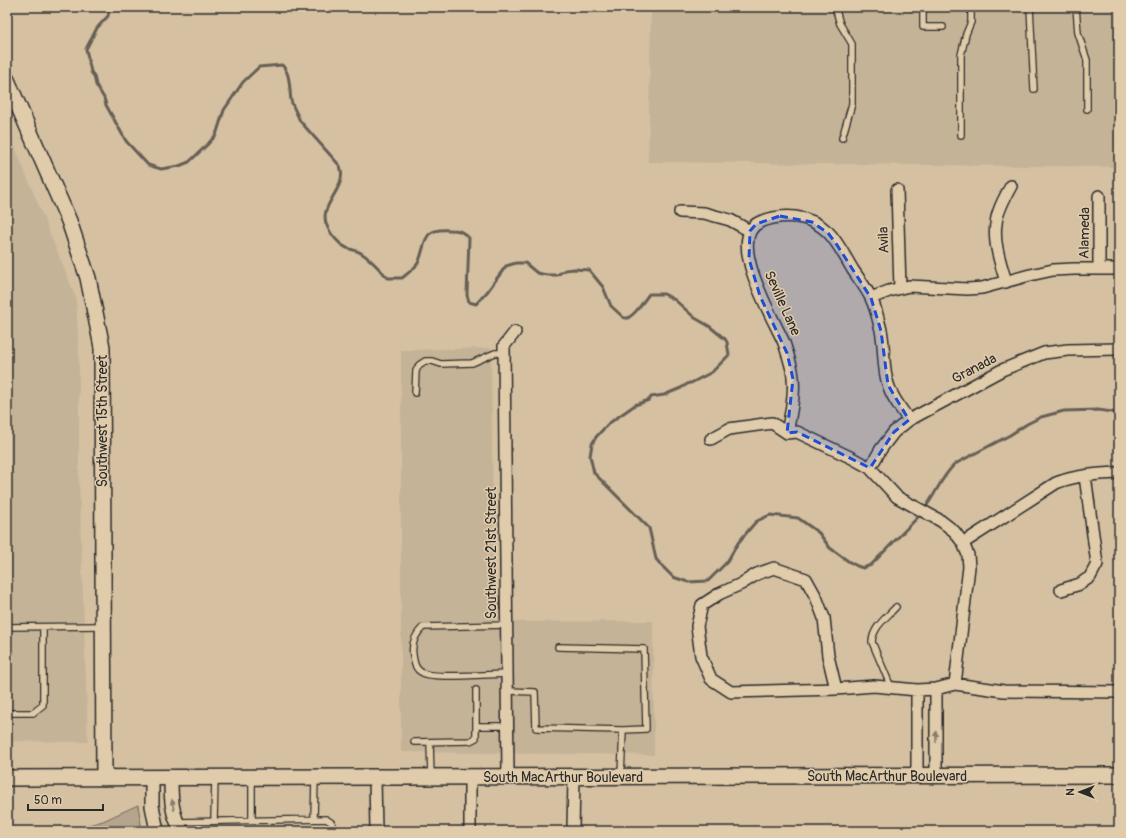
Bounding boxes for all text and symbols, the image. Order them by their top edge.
street label: Alameda [1076,207,1093,259]
street label: Avila [875,226,892,254]
street label: Seville Lane [761,268,804,338]
street label: Granada [949,350,999,387]
street label: Southwest 15th Street [94,354,111,487]
street label: Southwest 21st Street [483,486,500,619]
one-way arrow [933,730,939,743]
street label: South MacArthur Boulevard [807,768,967,785]
street label: South MacArthur Boulevard [483,769,643,786]
north arrow [1060,772,1100,812]
scale bar [28,786,103,812]
text: N [1064,788,1077,796]
text: 50 m [34,793,62,808]
one-way arrow [169,799,175,812]

